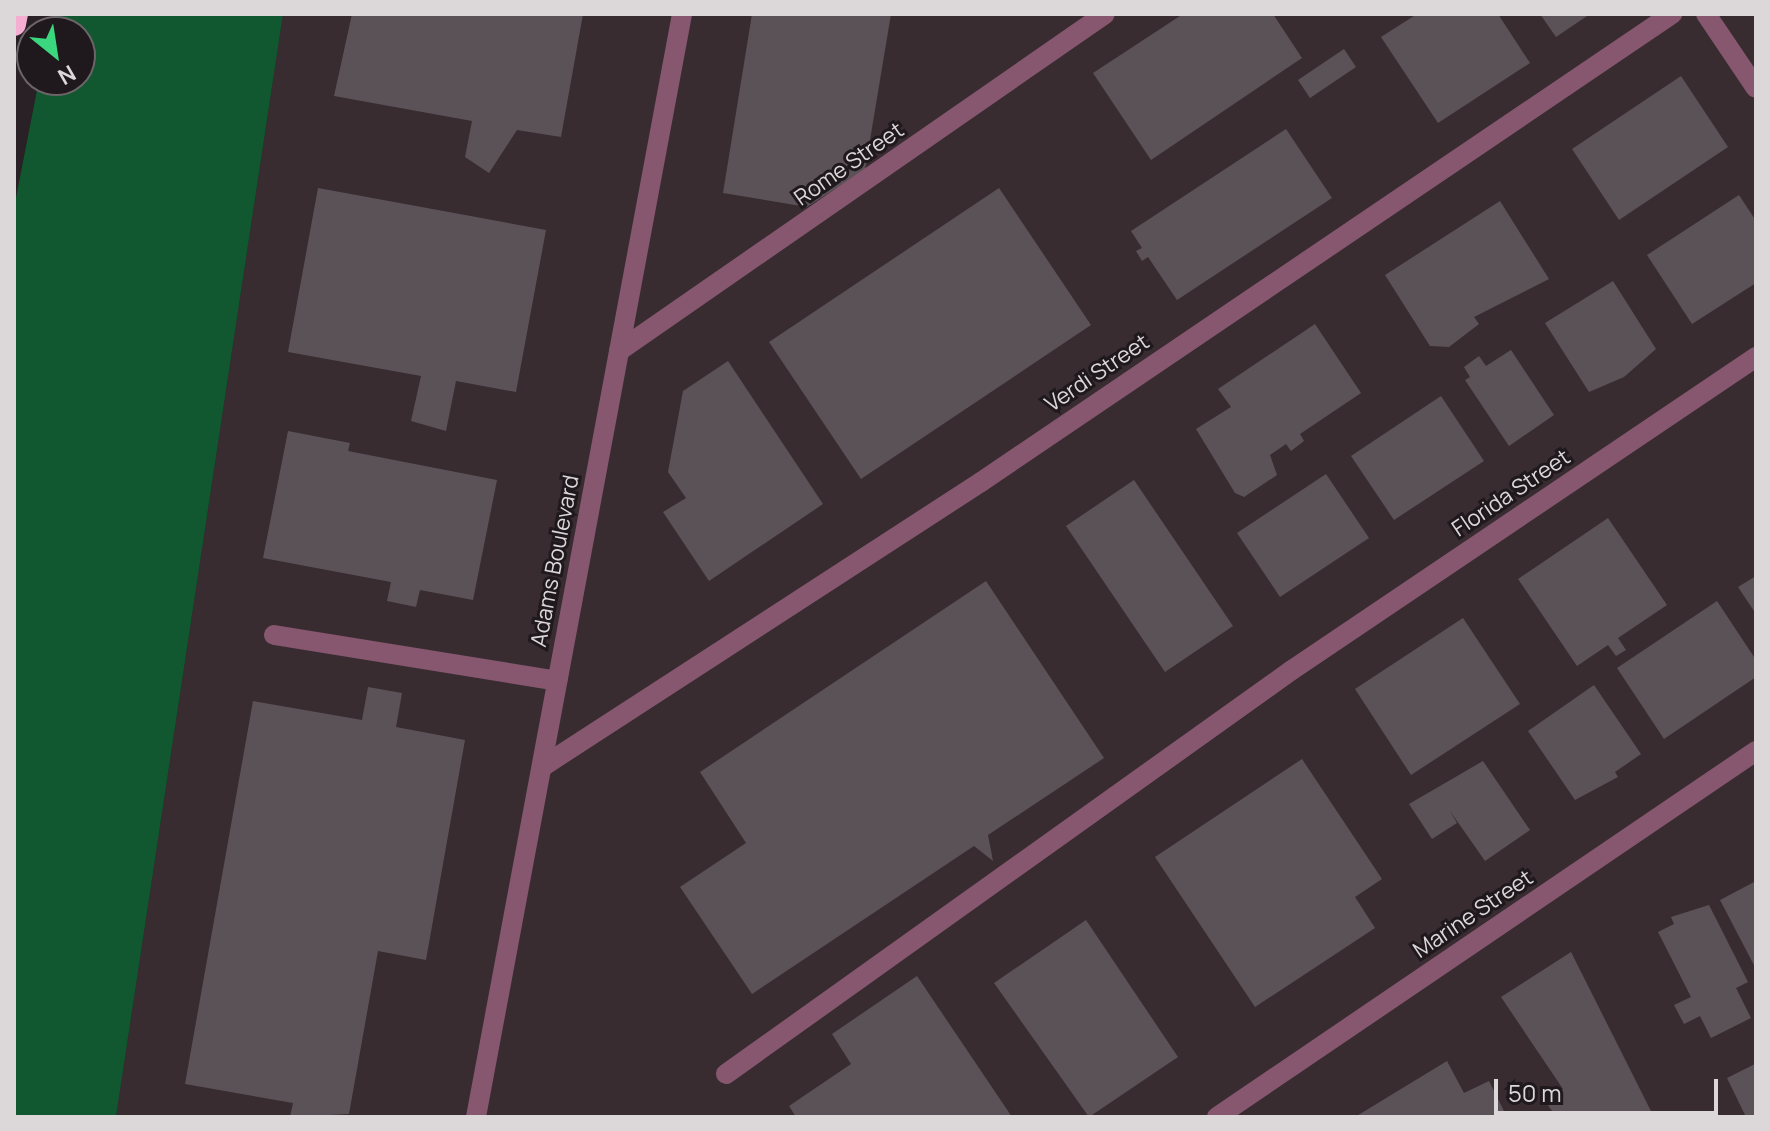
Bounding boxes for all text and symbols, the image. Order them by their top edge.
north arrow [16,16,96,96]
text: N [53,58,81,92]
street label: Rome Street [789,117,909,211]
street label: Verdi Street [1040,329,1154,417]
street label: Florida Street [1447,444,1575,542]
street label: Adams Boulevard [525,473,585,649]
street label: Marine Street [1408,864,1538,964]
scale bar [1498,1063,1722,1113]
text: 50 m [1508,1076,1562,1109]

